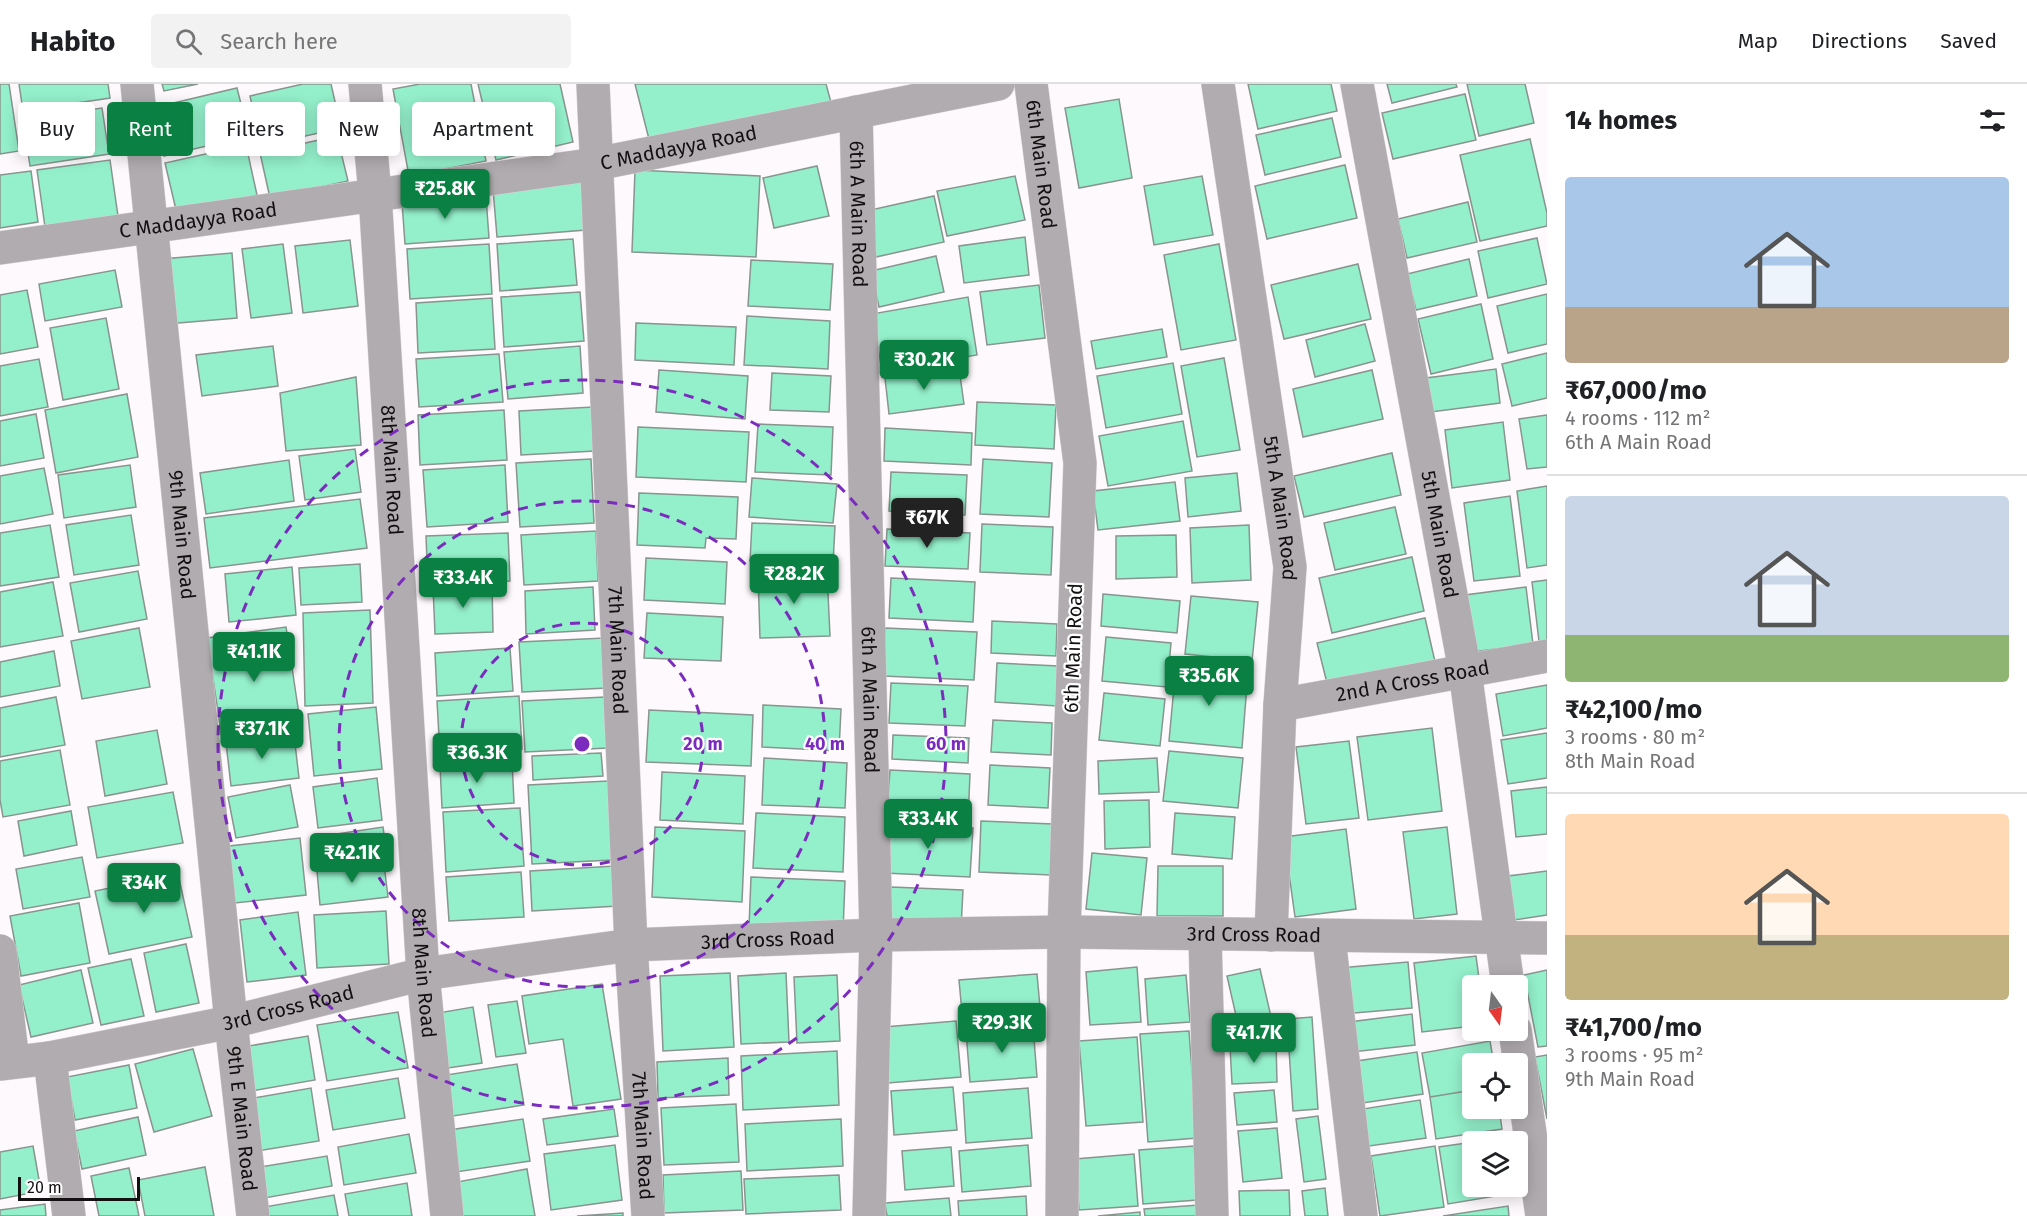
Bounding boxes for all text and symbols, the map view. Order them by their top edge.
search box [151,14,571,68]
text: Habito [30,25,115,58]
icon: search [172,25,205,58]
text: Search here [220,28,338,55]
text: Map [1738,28,1778,54]
text: Directions [1811,28,1907,54]
text: Saved [1940,28,1997,54]
street label: 6th Main Road [1021,98,1062,230]
chip: Buy [18,102,95,156]
chip: Rent [107,102,193,156]
chip: Filters [205,102,305,156]
chip: New [317,102,400,156]
chip: Apartment [412,102,555,156]
icon: filters [1976,104,2009,137]
text: 14 homes [1565,105,1677,136]
street label: C Maddayya Road [598,120,759,175]
street label: 6th A Main Road [845,140,872,288]
pin: ₹25.8K [396,169,494,220]
text: ₹25.8K [415,176,475,200]
street label: C Maddayya Road [118,197,279,243]
icon: home [1733,216,1841,324]
pin: ₹30.2K [875,340,973,391]
text: ₹30.2K [894,347,954,371]
text: ₹67,000/mo [1565,375,1707,406]
street label: 8th Main Road [376,404,408,536]
text: 4 rooms · 112 m² [1565,406,1711,430]
text: 6th A Main Road [1565,430,1712,454]
street label: 5th A Main Road [1259,434,1302,582]
street label: 9th Main Road [164,469,201,601]
street label: 5th Main Road [1416,469,1463,600]
pin: ₹67K [891,498,963,549]
text: ₹67K [905,505,949,529]
icon: home [1733,535,1841,643]
pin: ₹28.2K [745,554,843,605]
pin: ₹33.4K [414,558,512,609]
text: ₹28.2K [764,561,824,585]
text: ₹33.4K [433,565,493,589]
street label: 6th Main Road [1059,583,1087,713]
street label: 7th Main Road [603,586,633,715]
street label: 6th A Main Road [857,626,884,774]
pin: ₹41.1K [205,632,303,683]
text: ₹41.1K [227,639,281,663]
street label: 2nd A Cross Road [1334,655,1491,706]
pin: ₹35.6K [1160,656,1258,707]
text: ₹35.6K [1179,663,1239,687]
text: ₹42,100/mo [1565,694,1702,725]
pin: ₹37.1K [213,709,311,760]
text: ₹37.1K [234,716,290,740]
text: 3 rooms · 80 m² [1565,725,1705,749]
pin: ₹36.3K [428,733,526,784]
text: 20 m [683,733,723,755]
text: 40 m [805,733,845,755]
text: 60 m [926,733,966,755]
centre of rings [572,734,592,754]
text: ₹36.3K [447,740,507,764]
text: 8th Main Road [1565,749,1695,773]
pin: ₹33.4K [879,799,977,850]
text: ₹33.4K [898,806,958,830]
pin: ₹42.1K [303,833,401,884]
text: ₹42.1K [324,840,380,864]
icon: home [1733,853,1841,961]
pin: ₹34K [108,863,180,914]
text: ₹34K [121,870,167,894]
street label: 8th Main Road [407,907,441,1039]
street label: 3rd Cross Road [1187,922,1321,947]
street label: 3rd Cross Road [701,925,836,954]
north arrow [1462,975,1528,1041]
map controls [1462,975,1528,1197]
street label: 3rd Cross Road [221,980,356,1035]
pin: ₹29.3K [953,1003,1051,1054]
text: ₹29.3K [972,1010,1032,1034]
text: ₹41,700/mo [1565,1012,1702,1043]
pin: ₹41.7K [1205,1013,1303,1064]
text: ₹41.7K [1226,1020,1282,1044]
text: 3 rooms · 95 m² [1565,1043,1704,1067]
street label: 9th E Main Road [222,1045,262,1193]
button: locate [1462,1053,1528,1119]
text: 9th Main Road [1565,1067,1695,1091]
street label: 7th Main Road [627,1071,659,1201]
button: layers [1462,1131,1528,1197]
scale bar [18,1174,140,1202]
text: 20 m [27,1178,62,1197]

